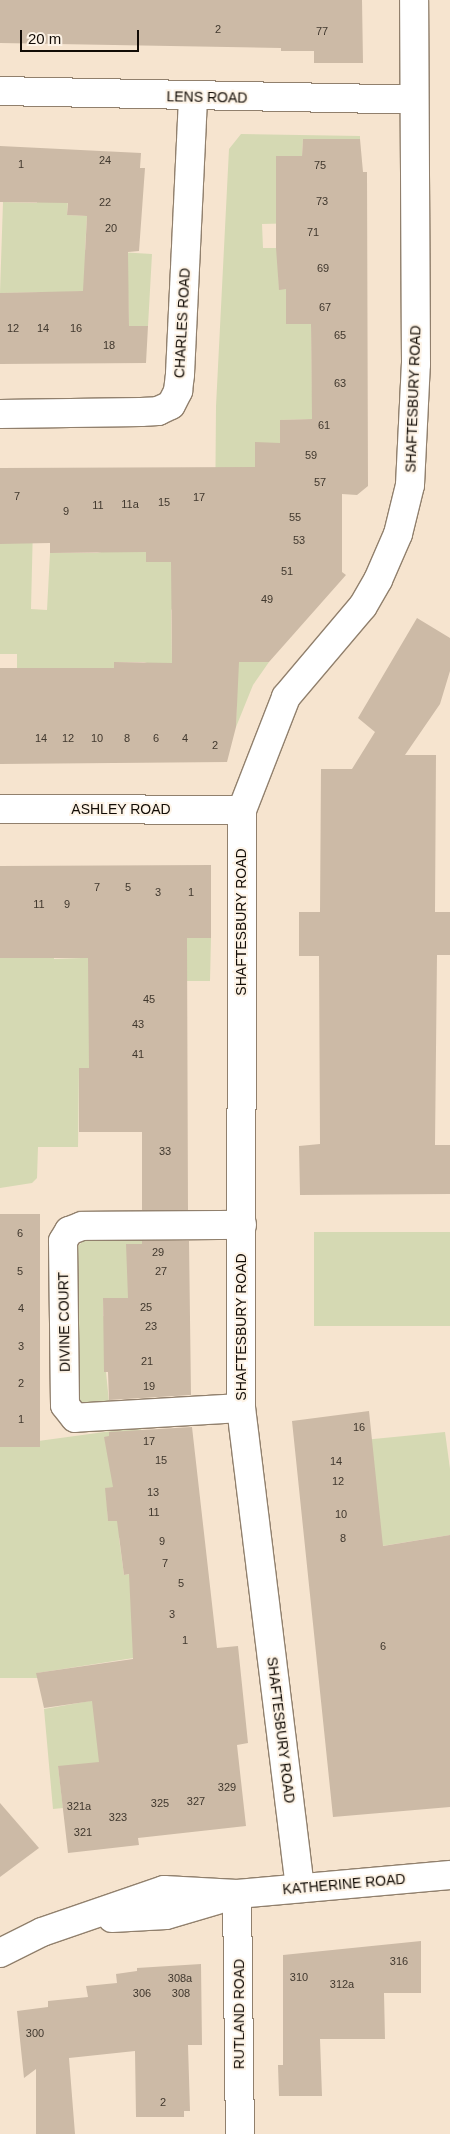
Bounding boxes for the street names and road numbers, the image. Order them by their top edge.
street label: LENS ROAD [166,88,248,106]
street label: CHARLES ROAD [171,267,193,379]
street label: SHAFTESBURY ROAD [402,325,424,473]
street label: ASHLEY ROAD [71,801,171,817]
street label: SHAFTESBURY ROAD [233,848,249,996]
street label: SHAFTESBURY ROAD [233,1253,249,1401]
street label: DIVINE COURT [55,1272,73,1372]
street label: SHAFTESBURY ROAD [264,1656,298,1804]
street label: KATHERINE ROAD [282,1870,406,1898]
street label: RUTLAND ROAD [231,1959,247,2069]

